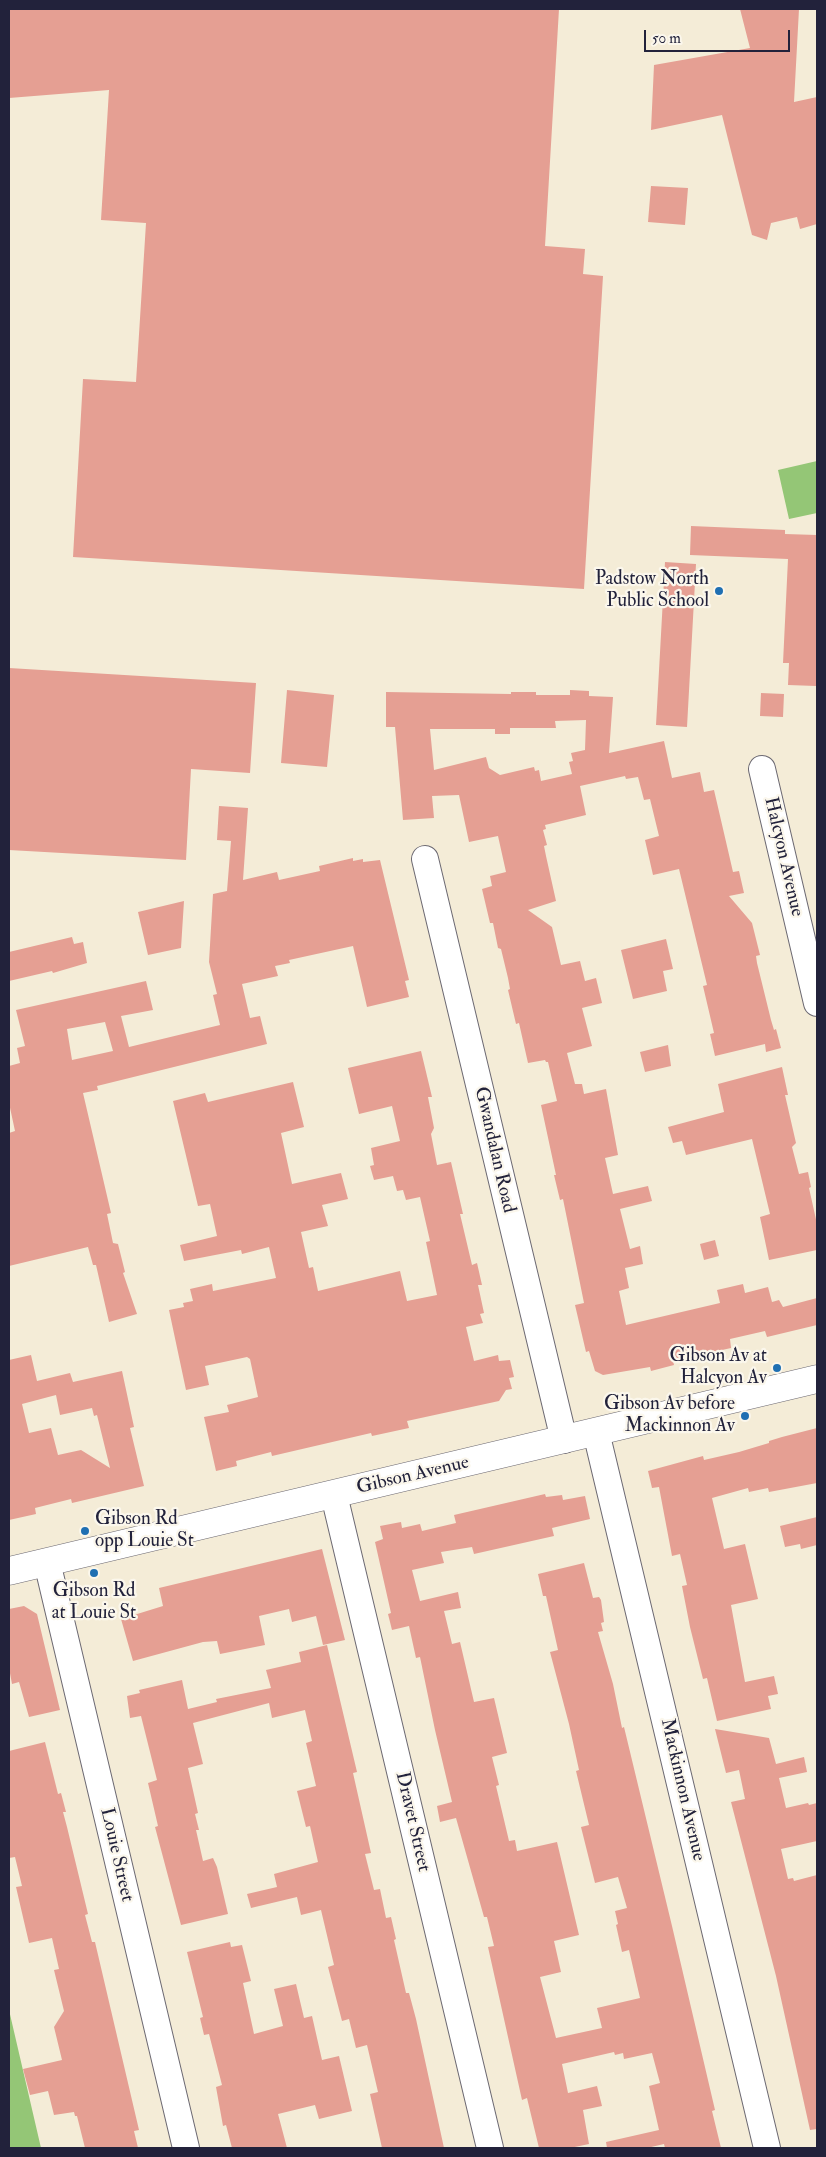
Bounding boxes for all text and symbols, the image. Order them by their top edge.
scale bar [646,20,792,52]
text: 50 m [652,29,681,48]
place label: Padstow North Public School [595,569,709,613]
marker: Padstow North Public School [713,585,725,597]
street label: Halcyon Avenue [758,795,808,919]
street label: Gwandalan Road [468,1085,520,1215]
place label: Gibson Av at Halcyon Av [670,1346,767,1390]
marker: Gibson Av at Halcyon Av [771,1362,783,1374]
place label: Gibson Av before Mackinnon Av [604,1394,735,1438]
marker: Gibson Av before Mackinnon Av [739,1410,751,1422]
street label: Gibson Avenue [355,1452,471,1500]
place label: Gibson Rd opp Louie St [95,1509,194,1553]
marker: Gibson Rd opp Louie St [79,1525,91,1537]
marker: Gibson Rd at Louie St [88,1567,100,1579]
place label: Gibson Rd at Louie St [52,1581,136,1625]
street label: Mackinnon Avenue [655,1717,709,1863]
street label: Dravet Street [389,1770,435,1874]
street label: Louie Street [94,1806,138,1904]

